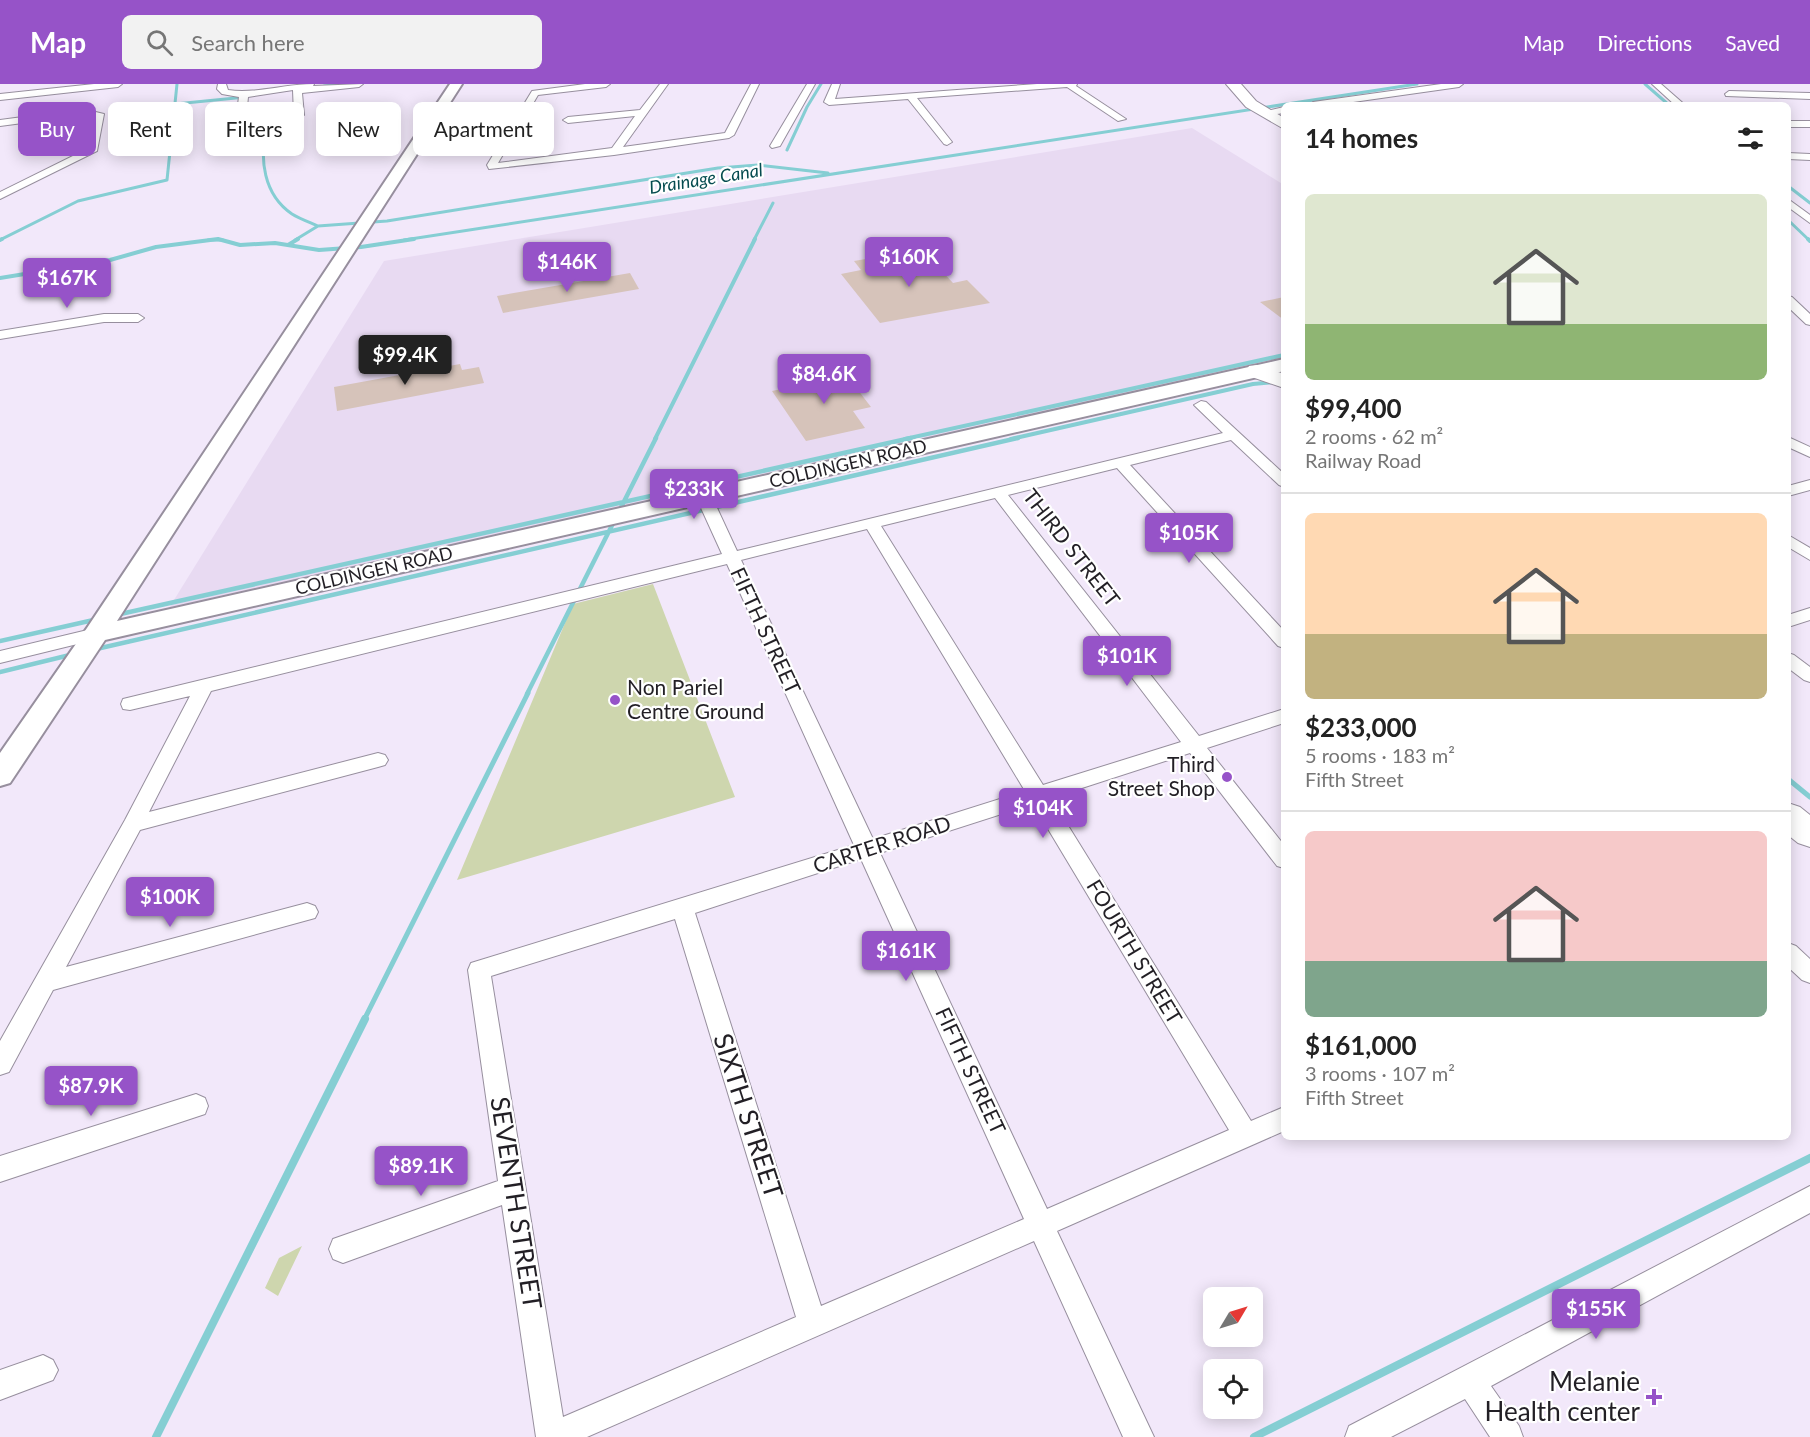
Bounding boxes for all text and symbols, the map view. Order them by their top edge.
search box [122,15,542,69]
text: Map [30,25,86,59]
icon: search [143,26,176,59]
text: Search here [191,29,305,56]
text: Map [1523,30,1564,55]
text: Directions [1597,30,1692,55]
text: Saved [1725,30,1780,55]
chip: Buy [18,102,96,156]
chip: Rent [108,102,193,156]
chip: Filters [205,102,304,156]
chip: New [316,102,401,156]
chip: Apartment [413,102,554,156]
text: 14 homes [1305,122,1418,154]
icon: filters [1734,122,1767,155]
water label: Drainage Canal [647,158,764,198]
icon: home [1482,233,1590,341]
pin: $160K [867,237,951,288]
pin: $146K [525,242,609,293]
text: $160K [879,244,939,268]
text: $146K [537,249,597,273]
pin: $167K [25,258,109,309]
text: $167K [37,265,97,289]
pin: $99.4K [356,335,454,386]
text: $99.4K [373,342,437,366]
pin: $84.6K [775,354,873,405]
text: $84.6K [792,361,856,385]
text: $99,400 [1305,392,1402,424]
text: 2 rooms · 62 m² [1305,424,1443,448]
street label: COLDINGEN ROAD [767,434,929,492]
text: Railway Road [1305,448,1421,472]
pin: $233K [652,469,736,520]
text: $233K [664,476,724,500]
street label: THIRD STREET [1018,483,1126,611]
pin: $105K [1147,513,1231,564]
text: $105K [1159,520,1219,544]
street label: COLDINGEN ROAD [293,541,455,599]
icon: home [1482,552,1590,660]
street label: FIFTH STREET [726,563,807,698]
pin: $101K [1085,636,1169,687]
text: $101K [1097,643,1157,667]
place label: Non Pariel Centre Ground [627,674,764,723]
marker: Non Pariel Centre Ground [608,693,622,707]
text: $233,000 [1305,711,1417,743]
text: 5 rooms · 183 m² [1305,743,1455,767]
place label: Third Street Shop [1108,751,1215,800]
text: Fifth Street [1305,767,1404,791]
marker: Third Street Shop [1220,770,1234,784]
pin: $104K [1001,788,1085,839]
text: $104K [1013,795,1073,819]
street label: CARTER ROAD [809,810,954,878]
icon: home [1482,870,1590,978]
street label: FOURTH STREET [1082,874,1189,1028]
pin: $100K [128,877,212,928]
text: $100K [140,884,200,908]
pin: $161K [864,931,948,982]
text: $161K [876,938,936,962]
street label: FIFTH STREET [931,1003,1012,1138]
street label: SIXTH STREET [707,1029,791,1202]
text: $161,000 [1305,1029,1417,1061]
text: 3 rooms · 107 m² [1305,1061,1455,1085]
pin: $87.9K [42,1066,140,1117]
text: $87.9K [59,1073,123,1097]
text: Fifth Street [1305,1085,1404,1109]
street label: SEVENTH STREET [484,1094,550,1311]
pin: $89.1K [372,1146,470,1197]
text: $89.1K [389,1153,453,1177]
north arrow [1203,1287,1263,1347]
map controls [1203,1287,1263,1419]
pin: $155K [1554,1289,1638,1340]
text: $155K [1566,1296,1626,1320]
button: locate [1203,1359,1263,1419]
place label: Melanie Health center [1485,1365,1641,1427]
marker: Melanie Health center [1645,1388,1663,1406]

